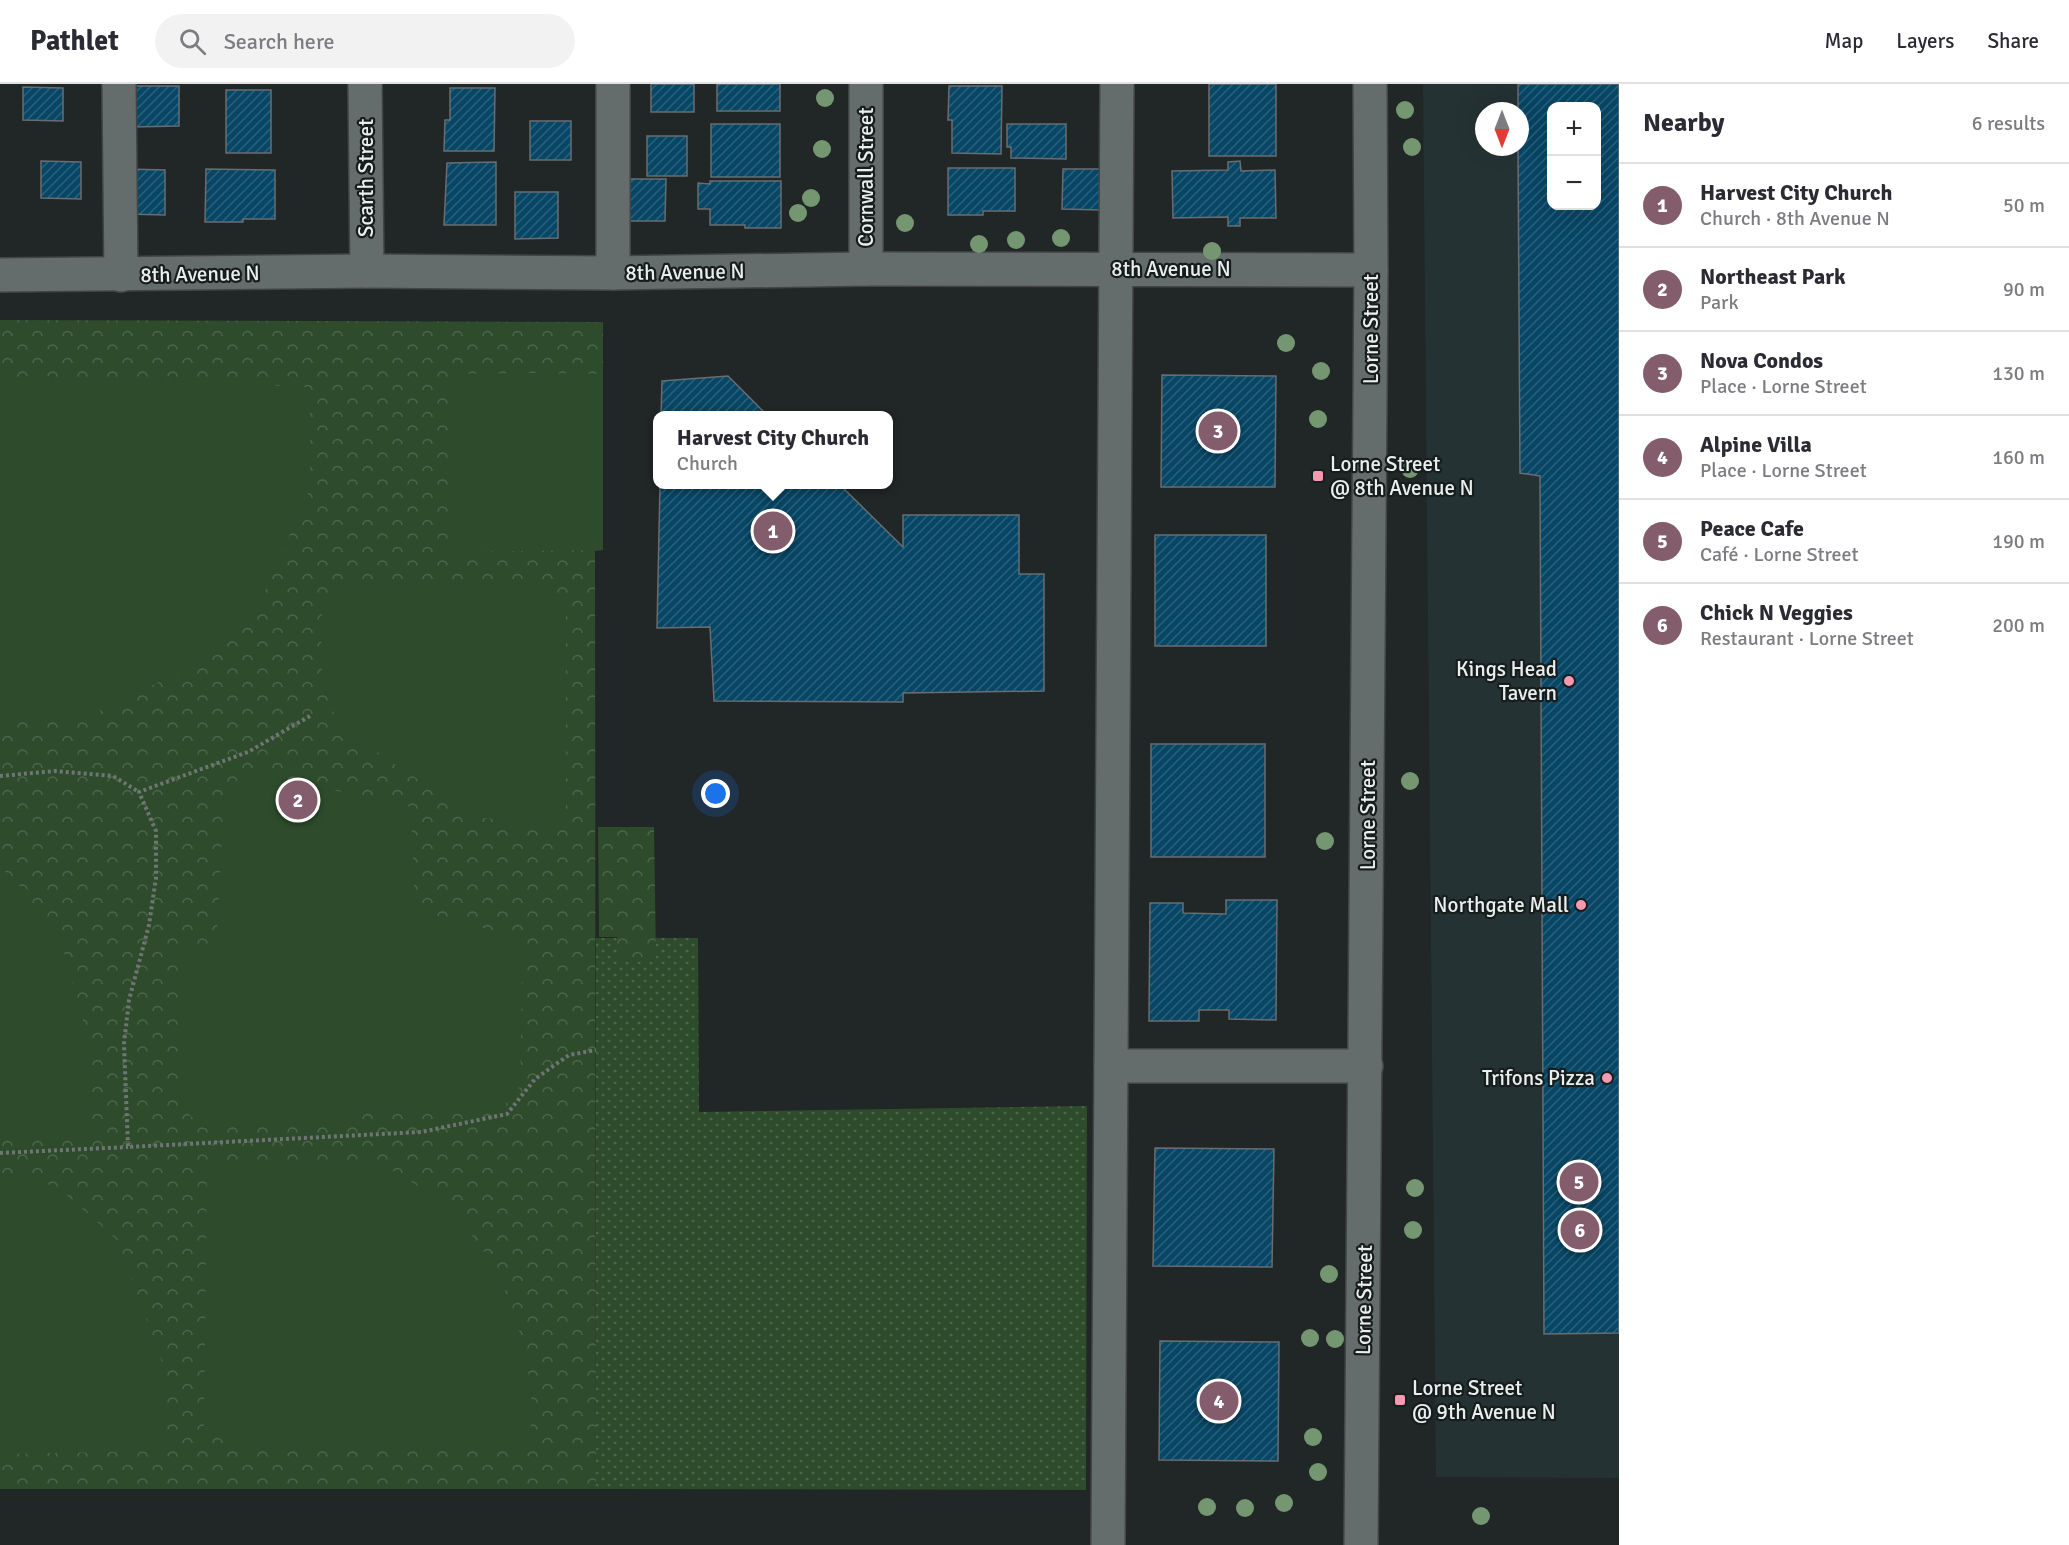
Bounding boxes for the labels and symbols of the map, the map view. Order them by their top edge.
north arrow [1475,102,1529,156]
street label: Cornwall Street [853,107,879,247]
street label: Scarth Street [353,119,379,237]
street label: 8th Avenue N [1111,256,1231,282]
street label: 8th Avenue N [625,258,745,286]
street label: 8th Avenue N [140,260,260,288]
street label: Lorne Street [1358,274,1384,384]
pin: 3 [1198,408,1238,454]
place label: Lorne Street @ 8th Avenue N [1330,451,1474,501]
marker: Lorne Street @ 8th Avenue N [1311,469,1325,483]
pin: 1 [754,508,792,554]
place label: Kings Head Tavern [1456,656,1557,706]
marker: Kings Head Tavern [1562,674,1576,688]
street label: Lorne Street [1355,760,1381,870]
pin: 2 [278,778,318,822]
your location [701,779,730,808]
place label: Northgate Mall [1433,892,1569,918]
marker: Northgate Mall [1574,898,1588,912]
place label: Trifons Pizza [1482,1065,1595,1091]
marker: Trifons Pizza [1600,1071,1614,1085]
pin: 5 [1560,1160,1598,1204]
pin: 6 [1560,1208,1600,1252]
street label: Lorne Street [1350,1245,1378,1355]
place label: Lorne Street @ 9th Avenue N [1412,1375,1556,1425]
pin: 4 [1200,1378,1238,1424]
marker: Lorne Street @ 9th Avenue N [1393,1393,1407,1407]

